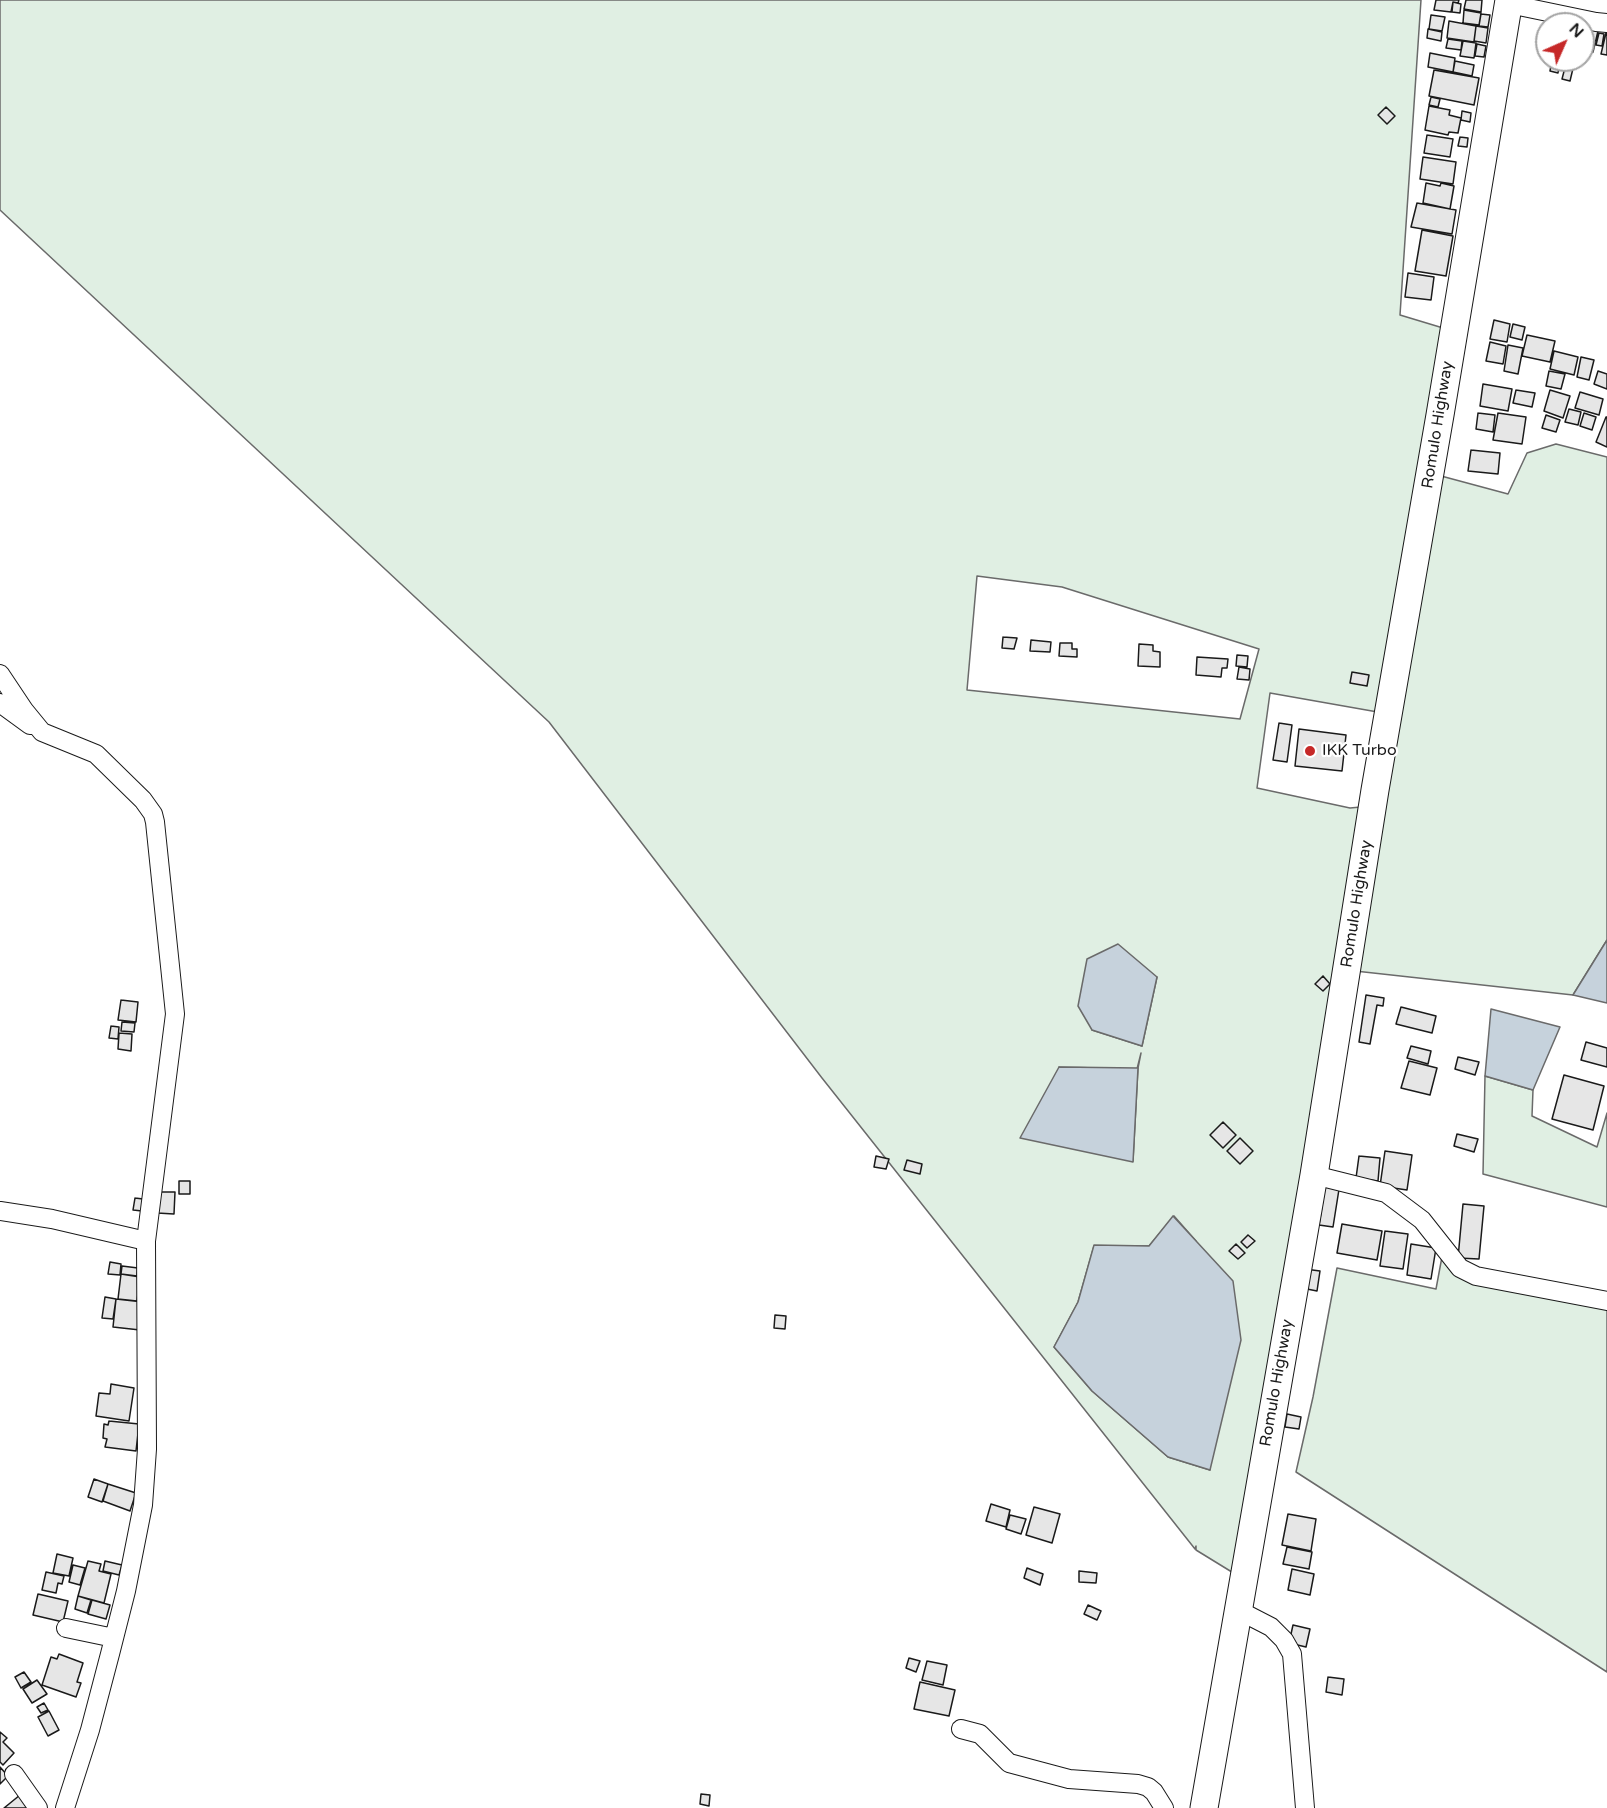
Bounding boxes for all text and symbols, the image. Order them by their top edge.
north arrow [1535,12,1595,72]
text: N [1565,19,1588,42]
street label: Romulo Highway [1418,360,1458,490]
place label: IKK Turbo [1322,741,1397,761]
marker: IKK Turbo [1303,744,1317,758]
street label: Romulo Highway [1337,839,1377,969]
street label: Romulo Highway [1256,1318,1298,1448]

